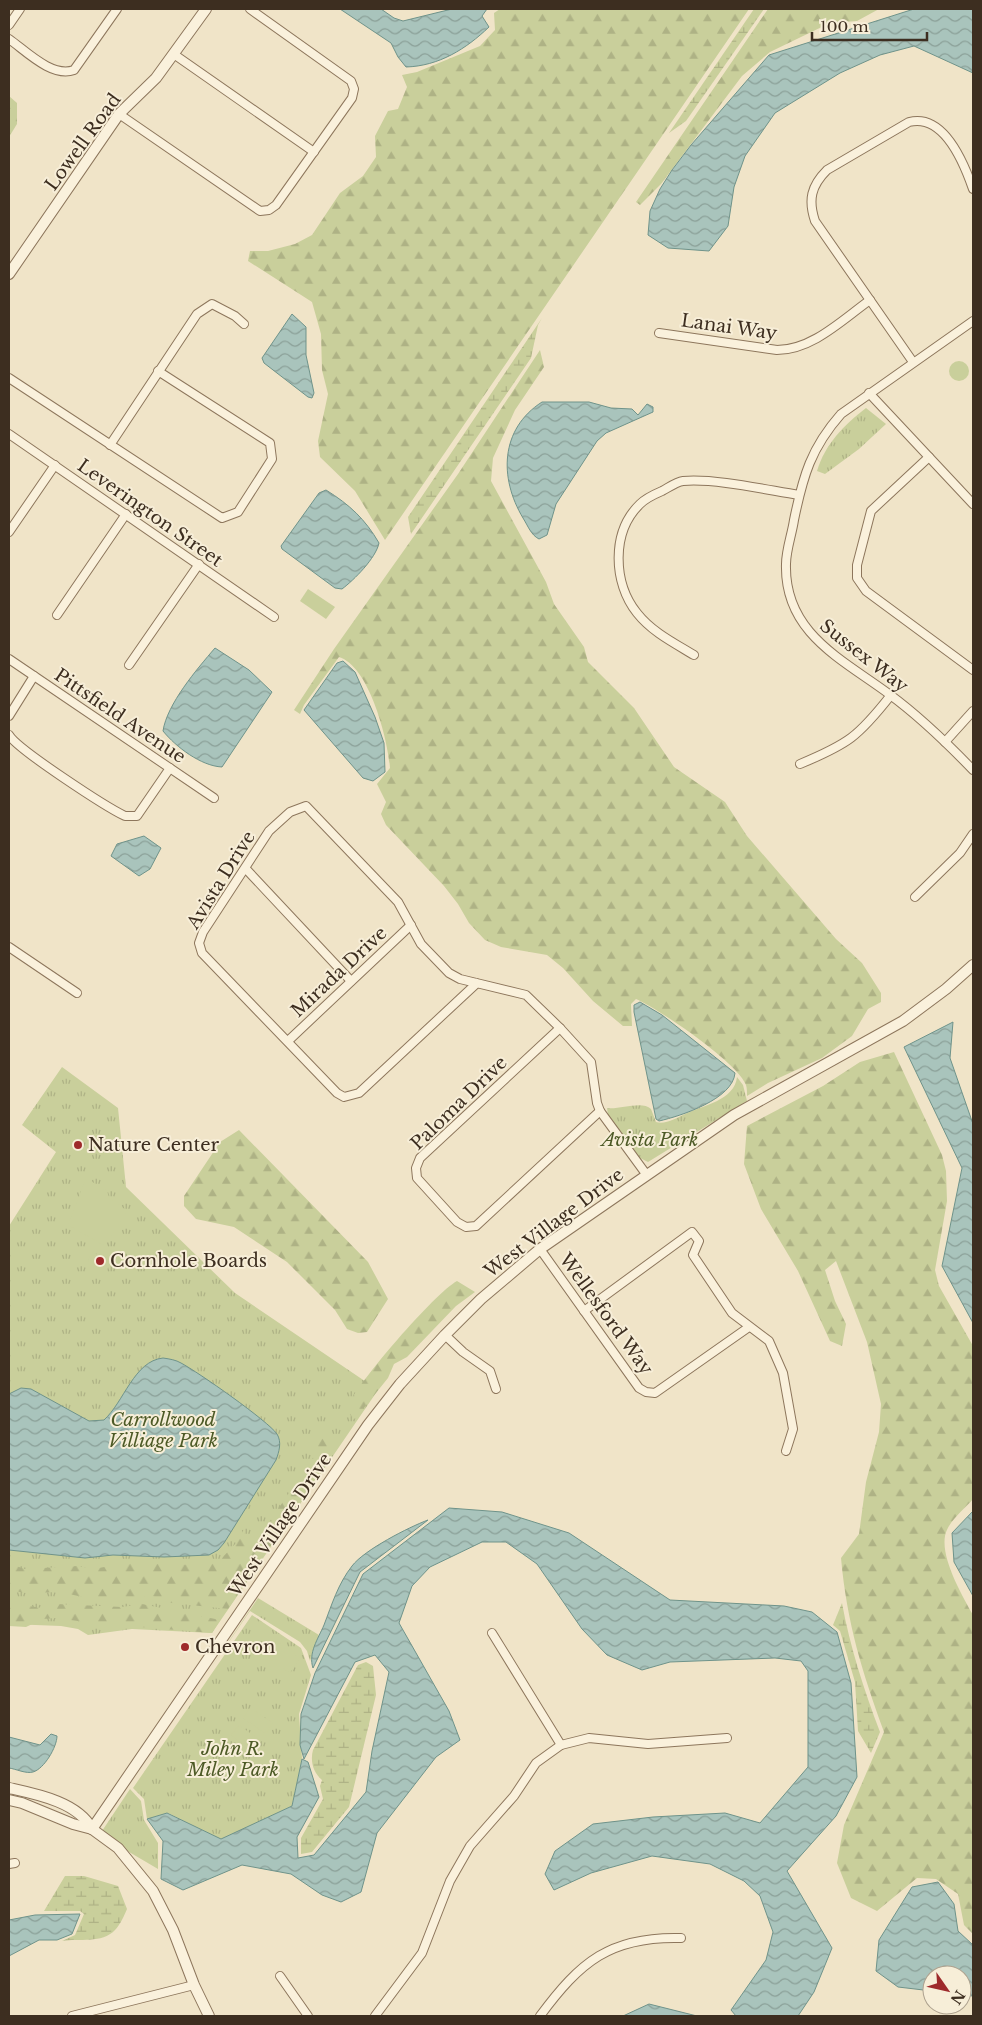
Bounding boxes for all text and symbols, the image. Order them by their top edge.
scale bar [812,10,927,42]
text: 100 m [820,17,869,36]
street label: Lowell Road [40,89,126,195]
street label: Lanai Way [680,309,779,345]
street label: Leverington Street [73,455,227,572]
street label: Sussex Way [815,615,913,698]
street label: Pittsfield Avenue [50,664,190,768]
street label: Avista Drive [182,827,260,934]
street label: Mirada Drive [287,922,391,1022]
street label: Paloma Drive [406,1052,512,1154]
park label: Avista Park [600,1129,698,1151]
place label: Nature Center [88,1134,220,1156]
marker: Nature Center [72,1139,84,1151]
street label: West Village Drive [479,1163,628,1283]
street label: Wellesford Way [554,1248,658,1379]
place label: Cornhole Boards [110,1250,267,1272]
marker: Cornhole Boards [94,1255,106,1267]
park label: Carrollwood Villiage Park [108,1409,218,1452]
street label: West Village Drive [223,1449,336,1602]
place label: Chevron [195,1636,275,1658]
marker: Chevron [179,1641,191,1653]
park label: John R. Miley Park [186,1738,279,1781]
north arrow [922,1965,972,2015]
text: N [947,1987,969,2008]

